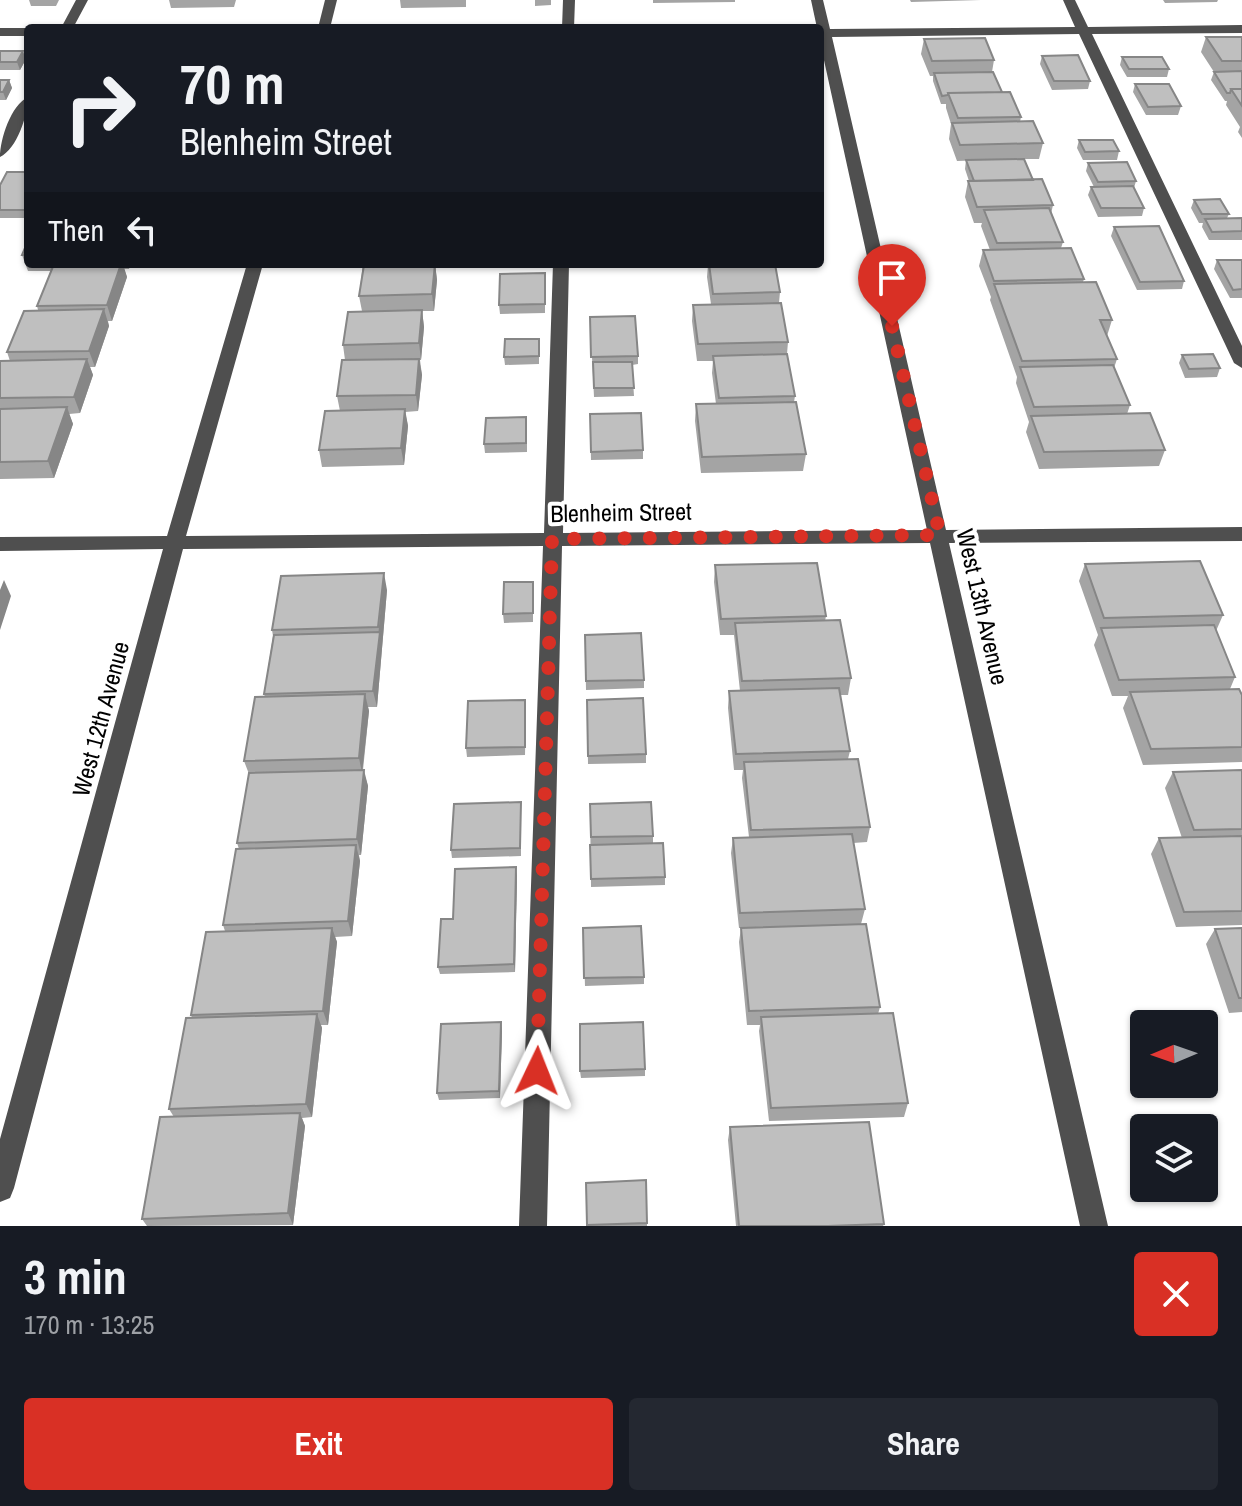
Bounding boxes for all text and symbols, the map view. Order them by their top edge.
text: 70 m [180,46,285,121]
icon: right [48,56,152,160]
text: Blenheim Street [180,118,392,166]
icon: left [120,208,164,252]
text: Then [48,210,104,250]
pin [858,244,926,326]
icon: arrive [870,256,914,300]
street label: Blenheim Street [550,495,692,529]
street label: West 13th Avenue [949,526,1016,688]
street label: West 12th Avenue [64,638,136,800]
north arrow [1130,1010,1218,1098]
map controls [1130,1010,1218,1202]
position arrow [495,1029,579,1113]
button: layers [1130,1114,1218,1202]
text: 3 min [24,1244,127,1309]
button: close [1134,1252,1218,1336]
text: 170 m · 13:25 [24,1307,154,1342]
button: Exit [24,1398,613,1490]
button: Share [629,1398,1218,1490]

